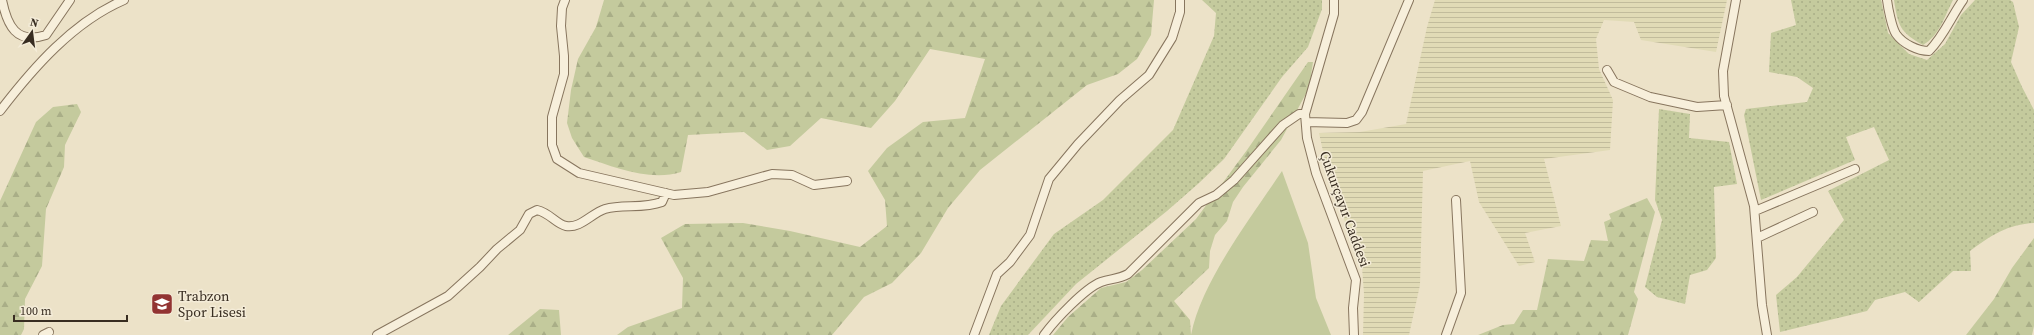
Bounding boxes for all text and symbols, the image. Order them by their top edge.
north arrow [12,12,52,52]
text: N [29,15,40,31]
street label: Çukurçayır Caddesi [1315,148,1375,270]
place label: Trabzon Spor Lisesi [178,286,246,322]
school or university icon: Trabzon Spor Lisesi [149,291,175,317]
scale bar [14,297,127,323]
text: 100 m [20,303,52,319]

